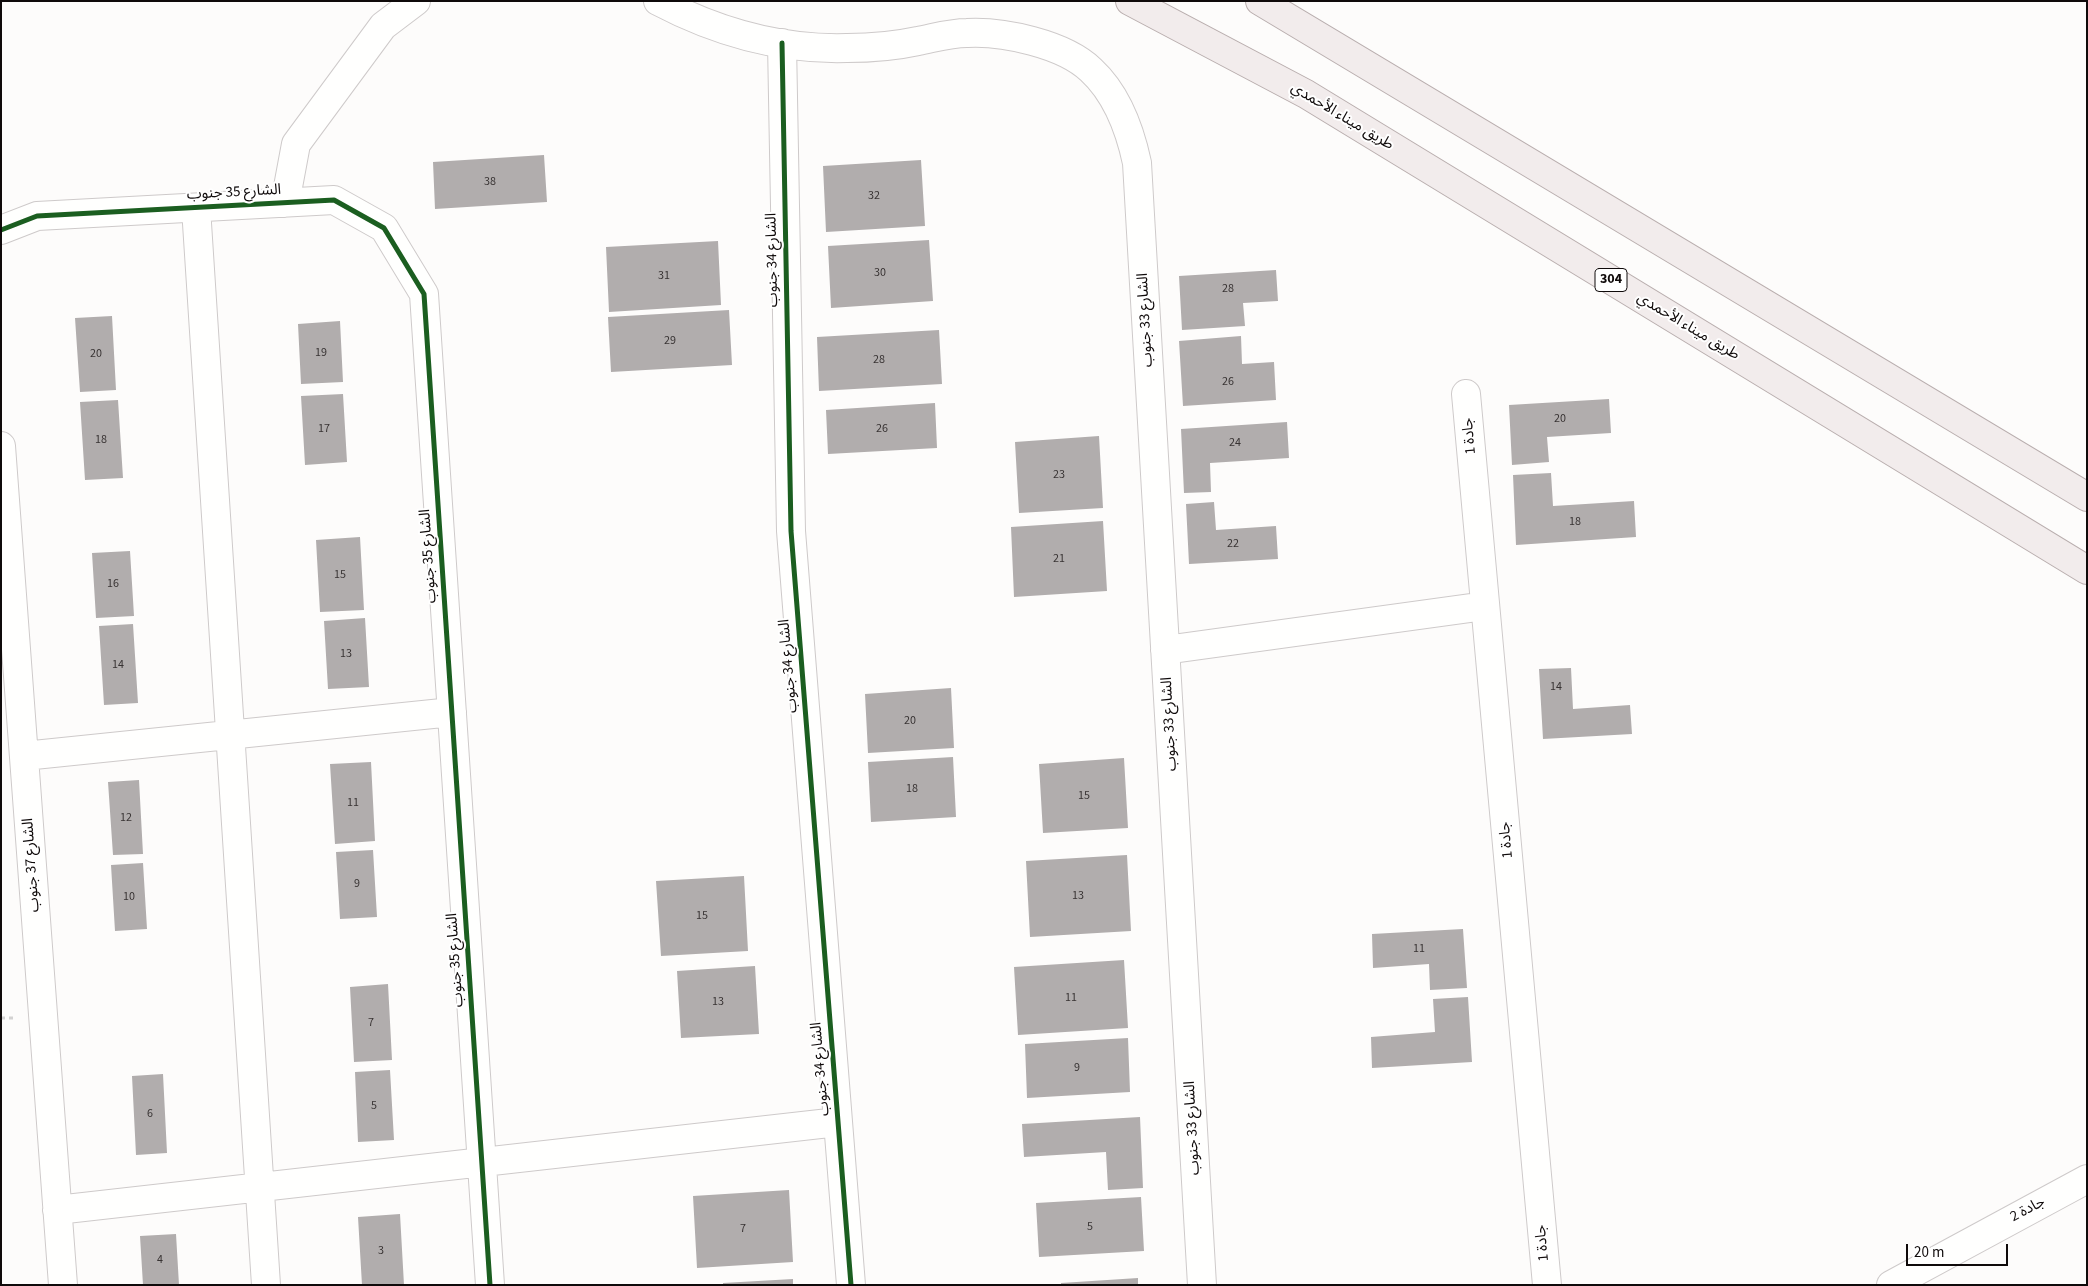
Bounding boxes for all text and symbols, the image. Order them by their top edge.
street label: طريق ميناء الأحمدي [1287,79,1397,155]
house number: 38 [484,175,496,189]
street label: الشارع 35 جنوب [186,182,282,204]
house number: 32 [868,189,880,203]
street label: الشارع 34 جنوب [763,213,783,307]
house number: 30 [874,266,886,280]
road number: 304 [1595,268,1627,292]
house number: 31 [658,269,670,283]
street label: الشارع 33 جنوب [1135,272,1157,368]
house number: 28 [1222,282,1234,296]
street label: طريق ميناء الأحمدي [1633,289,1743,365]
house number: 29 [664,334,676,348]
house number: 19 [315,346,327,360]
house number: 20 [90,347,102,361]
house number: 28 [873,353,885,367]
house number: 26 [1222,375,1234,389]
house number: 20 [1554,412,1566,426]
street label: جادة 1 [1459,417,1481,455]
house number: 17 [318,422,330,436]
house number: 26 [876,422,888,436]
house number: 18 [95,433,107,447]
house number: 24 [1229,436,1241,450]
house number: 23 [1053,468,1065,482]
street label: الشارع 35 جنوب [417,508,441,604]
house number: 18 [1569,515,1581,529]
house number: 22 [1227,537,1239,551]
house number: 21 [1053,552,1065,566]
house number: 15 [334,568,346,582]
house number: 16 [107,577,119,591]
street label: الشارع 34 جنوب [776,618,802,714]
house number: 13 [340,647,352,661]
house number: 14 [112,658,124,672]
street label: الشارع 33 جنوب [1159,676,1181,772]
house number: 14 [1550,680,1562,694]
house number: 20 [904,714,916,728]
house number: 18 [906,782,918,796]
house number: 15 [1078,789,1090,803]
house number: 11 [347,796,359,810]
house number: 12 [120,811,132,825]
street label: الشارع 37 جنوب [20,817,44,913]
street label: جادة 1 [1496,821,1518,859]
house number: 9 [354,877,360,891]
house number: 13 [1072,889,1084,903]
house number: 10 [123,890,135,904]
house number: 15 [696,909,708,923]
street label: الشارع 35 جنوب [444,912,468,1008]
house number: 11 [1413,942,1425,956]
house number: 11 [1065,991,1077,1005]
house number: 13 [712,995,724,1009]
house number: 7 [368,1016,374,1030]
street label: الشارع 34 جنوب [808,1021,834,1117]
house number: 9 [1074,1061,1080,1075]
street label: الشارع 33 جنوب [1182,1080,1204,1176]
house number: 5 [371,1099,377,1113]
house number: 6 [147,1107,153,1121]
street label: جادة 2 [2007,1193,2049,1227]
house number: 5 [1087,1220,1093,1234]
house number: 7 [740,1222,746,1236]
street label: جادة 1 [1532,1224,1554,1262]
scale bar [1908,1234,2010,1266]
text: 20 m [1914,1242,1944,1263]
house number: 3 [378,1244,384,1258]
house number: 4 [157,1253,163,1267]

